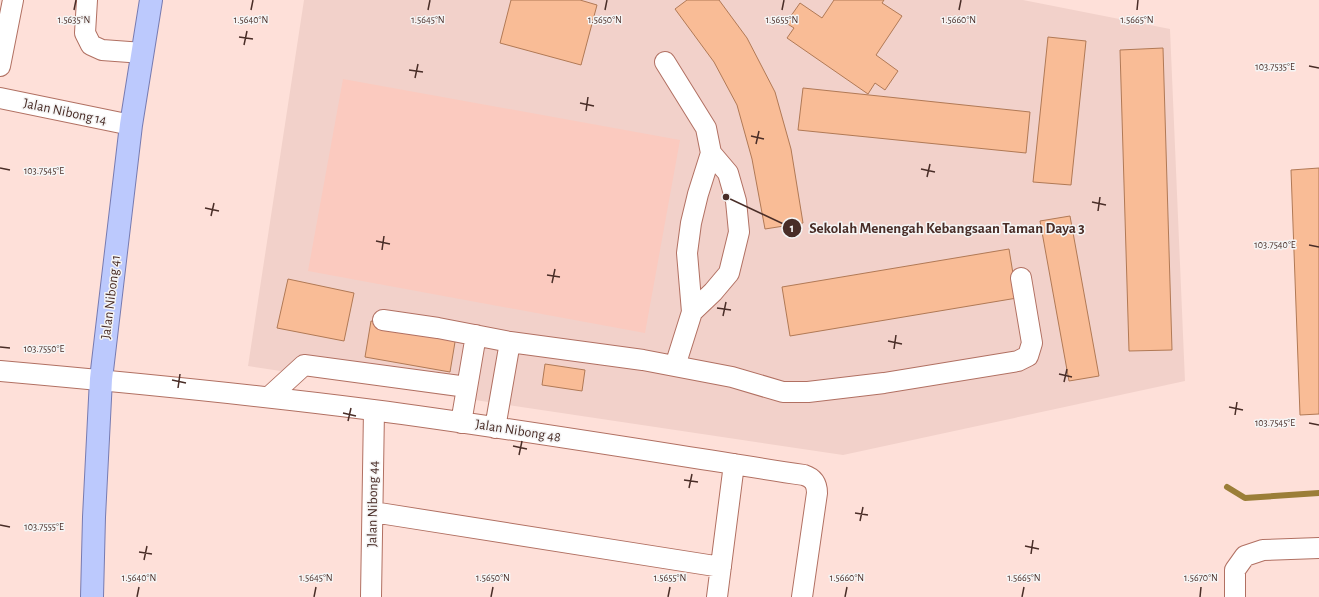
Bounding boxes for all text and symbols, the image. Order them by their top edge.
text: 1.5635°N [58,15,90,25]
text: 1.5640°N [234,15,268,25]
text: 1.5645°N [411,15,445,25]
text: 1.5650°N [588,15,622,25]
text: 1.5655°N [766,15,798,25]
text: 1.5660°N [942,15,976,25]
text: 1.5665°N [1120,15,1154,25]
text: 103.7535°E [1255,62,1295,72]
street label: Jalan Nibong 14 [22,96,108,128]
text: 103.7545°E [24,166,64,176]
callout: Sekolah Menengah Kebangsaan Taman Daya 3 [782,215,1093,242]
text: Sekolah Menengah Kebangsaan Taman Daya 3 [809,221,1085,236]
text: 1 [790,222,794,234]
text: 103.7540°E [1254,240,1296,250]
street label: Jalan Nibong 41 [99,254,123,340]
text: 103.7550°E [24,344,65,354]
street label: Jalan Nibong 48 [474,417,562,445]
text: 103.7545°E [1255,418,1295,428]
street label: Jalan Nibong 44 [365,460,381,547]
text: 103.7555°E [24,522,64,532]
text: 1.5640°N [122,573,156,583]
text: 1.5645°N [299,573,333,583]
text: 1.5650°N [476,573,510,583]
text: 1.5655°N [654,573,686,583]
text: 1.5660°N [830,573,864,583]
text: 1.5665°N [1007,573,1041,583]
text: 1.5670°N [1184,573,1218,583]

